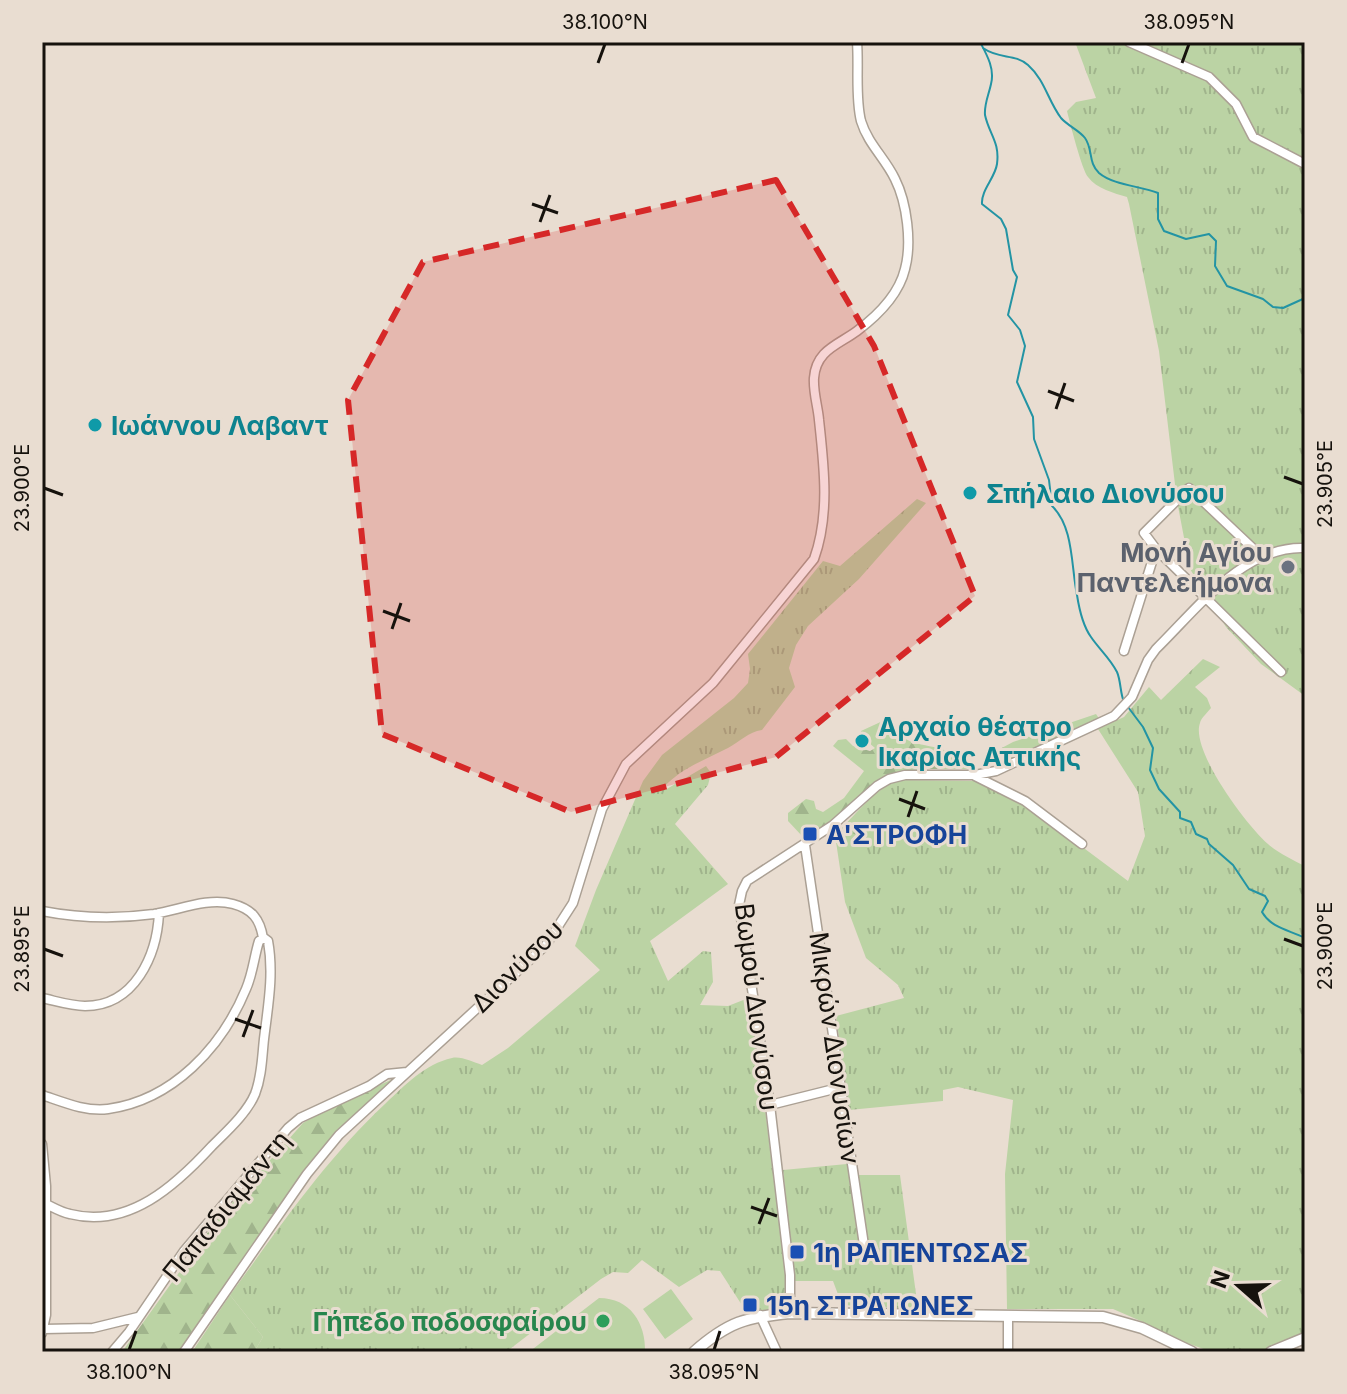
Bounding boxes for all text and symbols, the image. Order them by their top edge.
text: 38.100°N [562,10,648,34]
text: 38.095°N [1144,10,1234,34]
place label: Ιωάννου Λαβαντ [111,410,328,441]
marker: Ιωάννου Λαβαντ [86,416,104,434]
text: 23.905°E [1313,440,1337,528]
text: 23.900°E [10,444,34,532]
place label: Σπήλαιο Διονύσου [986,478,1225,509]
marker: Σπήλαιο Διονύσου [961,484,979,502]
place label: Μονή Αγίου Παντελεήμονα [1077,537,1272,598]
marker: Μονή Αγίου Παντελεήμονα [1279,558,1297,576]
place label: Αρχαίο θέατρο Ικαρίας Αττικής [878,711,1081,772]
marker: Αρχαίο θέατρο Ικαρίας Αττικής [853,732,871,750]
place label: Α'ΣΤΡΟΦΗ [826,819,967,850]
marker: Α'ΣΤΡΟΦΗ [801,825,819,843]
street label: Βωμού Διονύσου [729,901,785,1113]
text: 23.900°E [1313,902,1337,990]
text: 23.895°E [10,905,34,993]
street label: Διονύσου [465,914,569,1018]
street label: Μικρών Διονυσίων [803,930,867,1166]
street label: Παπαδιαμάντη [156,1124,296,1288]
place label: 1η ΡΑΠΕΝΤΩΣΑΣ [813,1237,1028,1268]
marker: 1η ΡΑΠΕΝΤΩΣΑΣ [788,1243,806,1261]
north arrow [1199,1246,1279,1326]
text: N [1205,1267,1235,1291]
place label: 15η ΣΤΡΑΤΩΝΕΣ [766,1290,974,1321]
marker: 15η ΣΤΡΑΤΩΝΕΣ [741,1296,759,1314]
place label: Γήπεδο ποδοσφαίρου [313,1306,587,1337]
marker: Γήπεδο ποδοσφαίρου [594,1312,612,1330]
text: 38.100°N [86,1360,172,1384]
text: 38.095°N [669,1360,759,1384]

